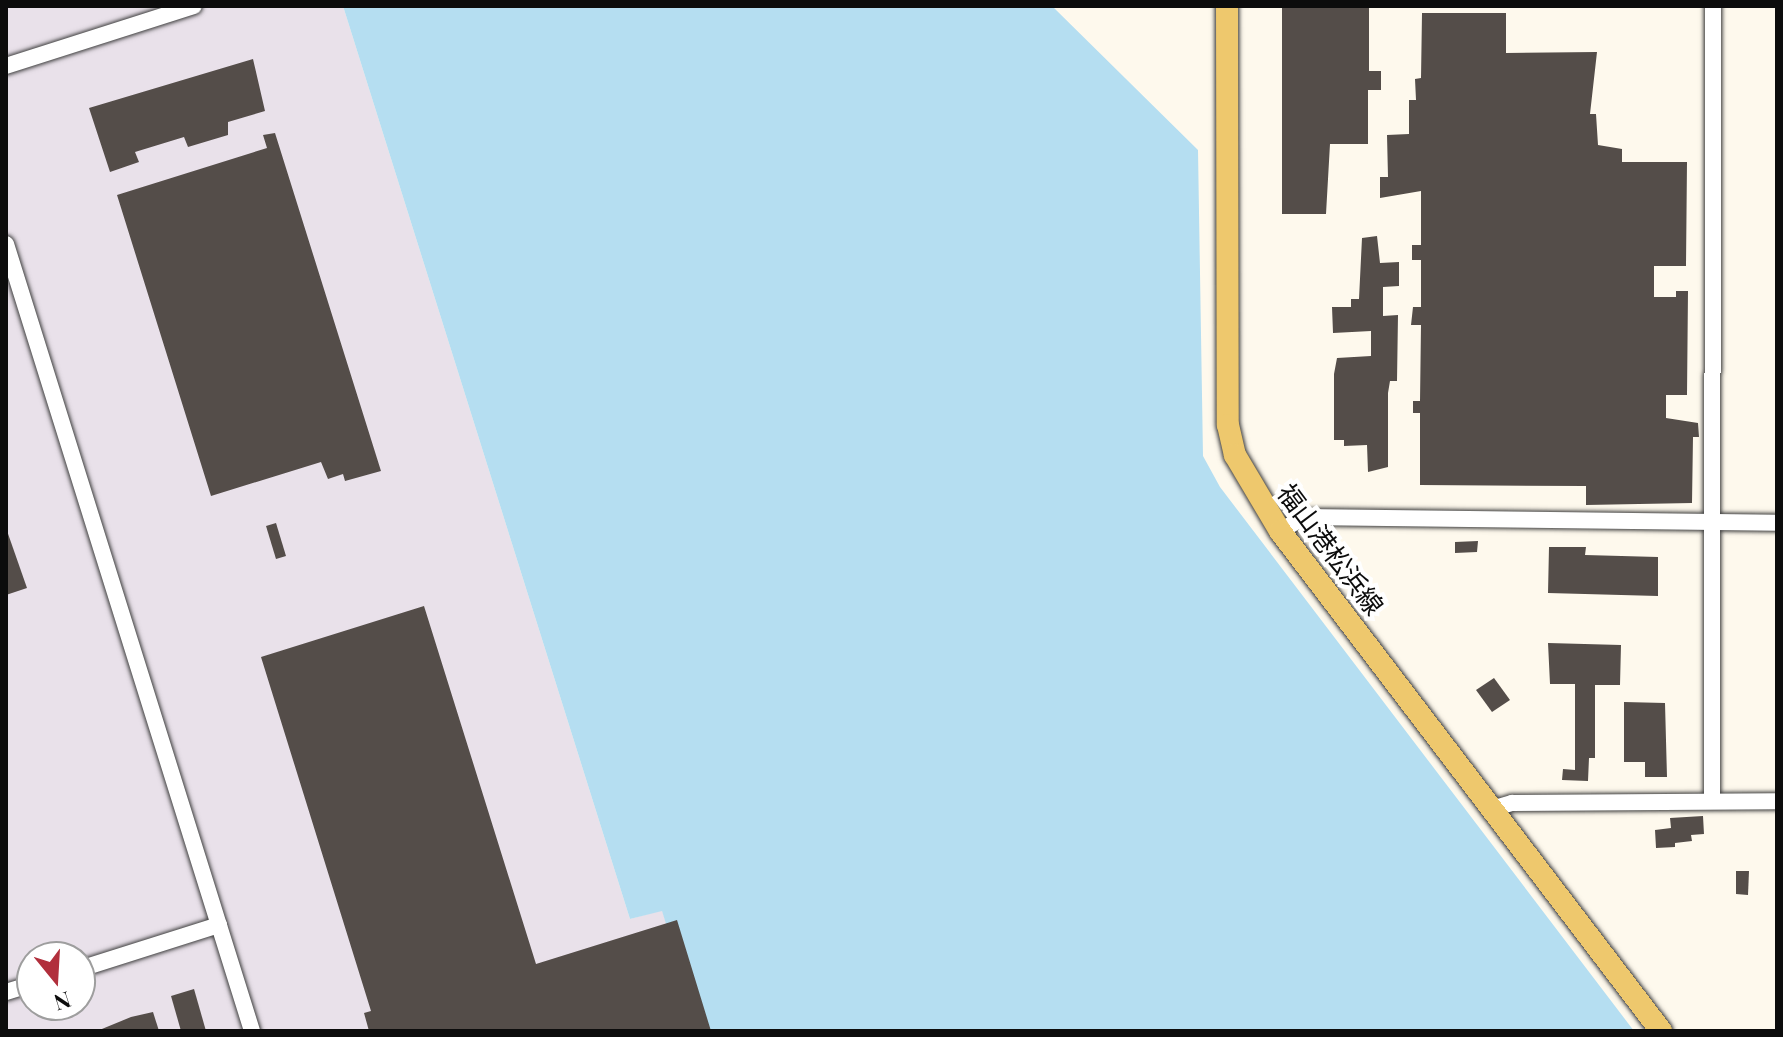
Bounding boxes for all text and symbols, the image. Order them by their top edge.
street label: 福山港松浜線 [1272,477,1390,621]
north arrow [16,941,96,1021]
text: N [51,985,75,1019]

